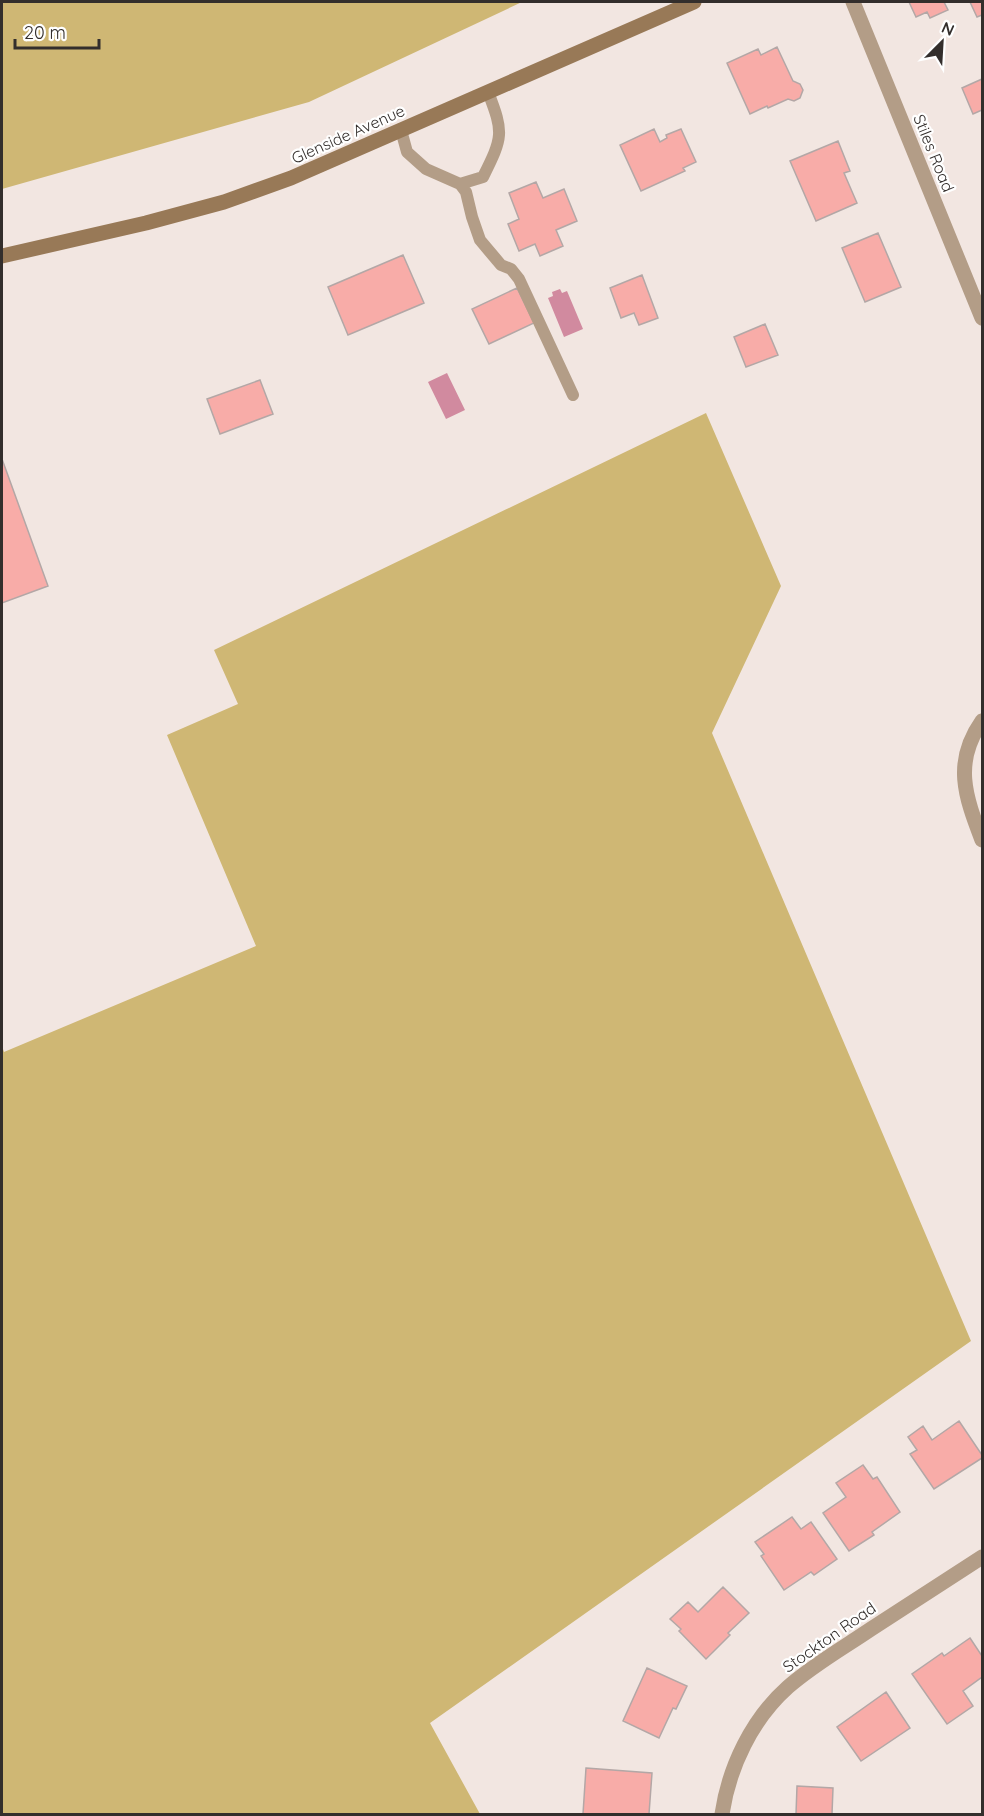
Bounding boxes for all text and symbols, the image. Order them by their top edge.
scale bar [15,12,99,50]
north arrow [912,12,972,72]
text: N [939,17,958,40]
text: 20 m [24,21,66,44]
street label: Glenside Avenue [288,100,408,168]
street label: Stiles Road [909,111,959,195]
street label: Stockton Road [779,1597,879,1677]

